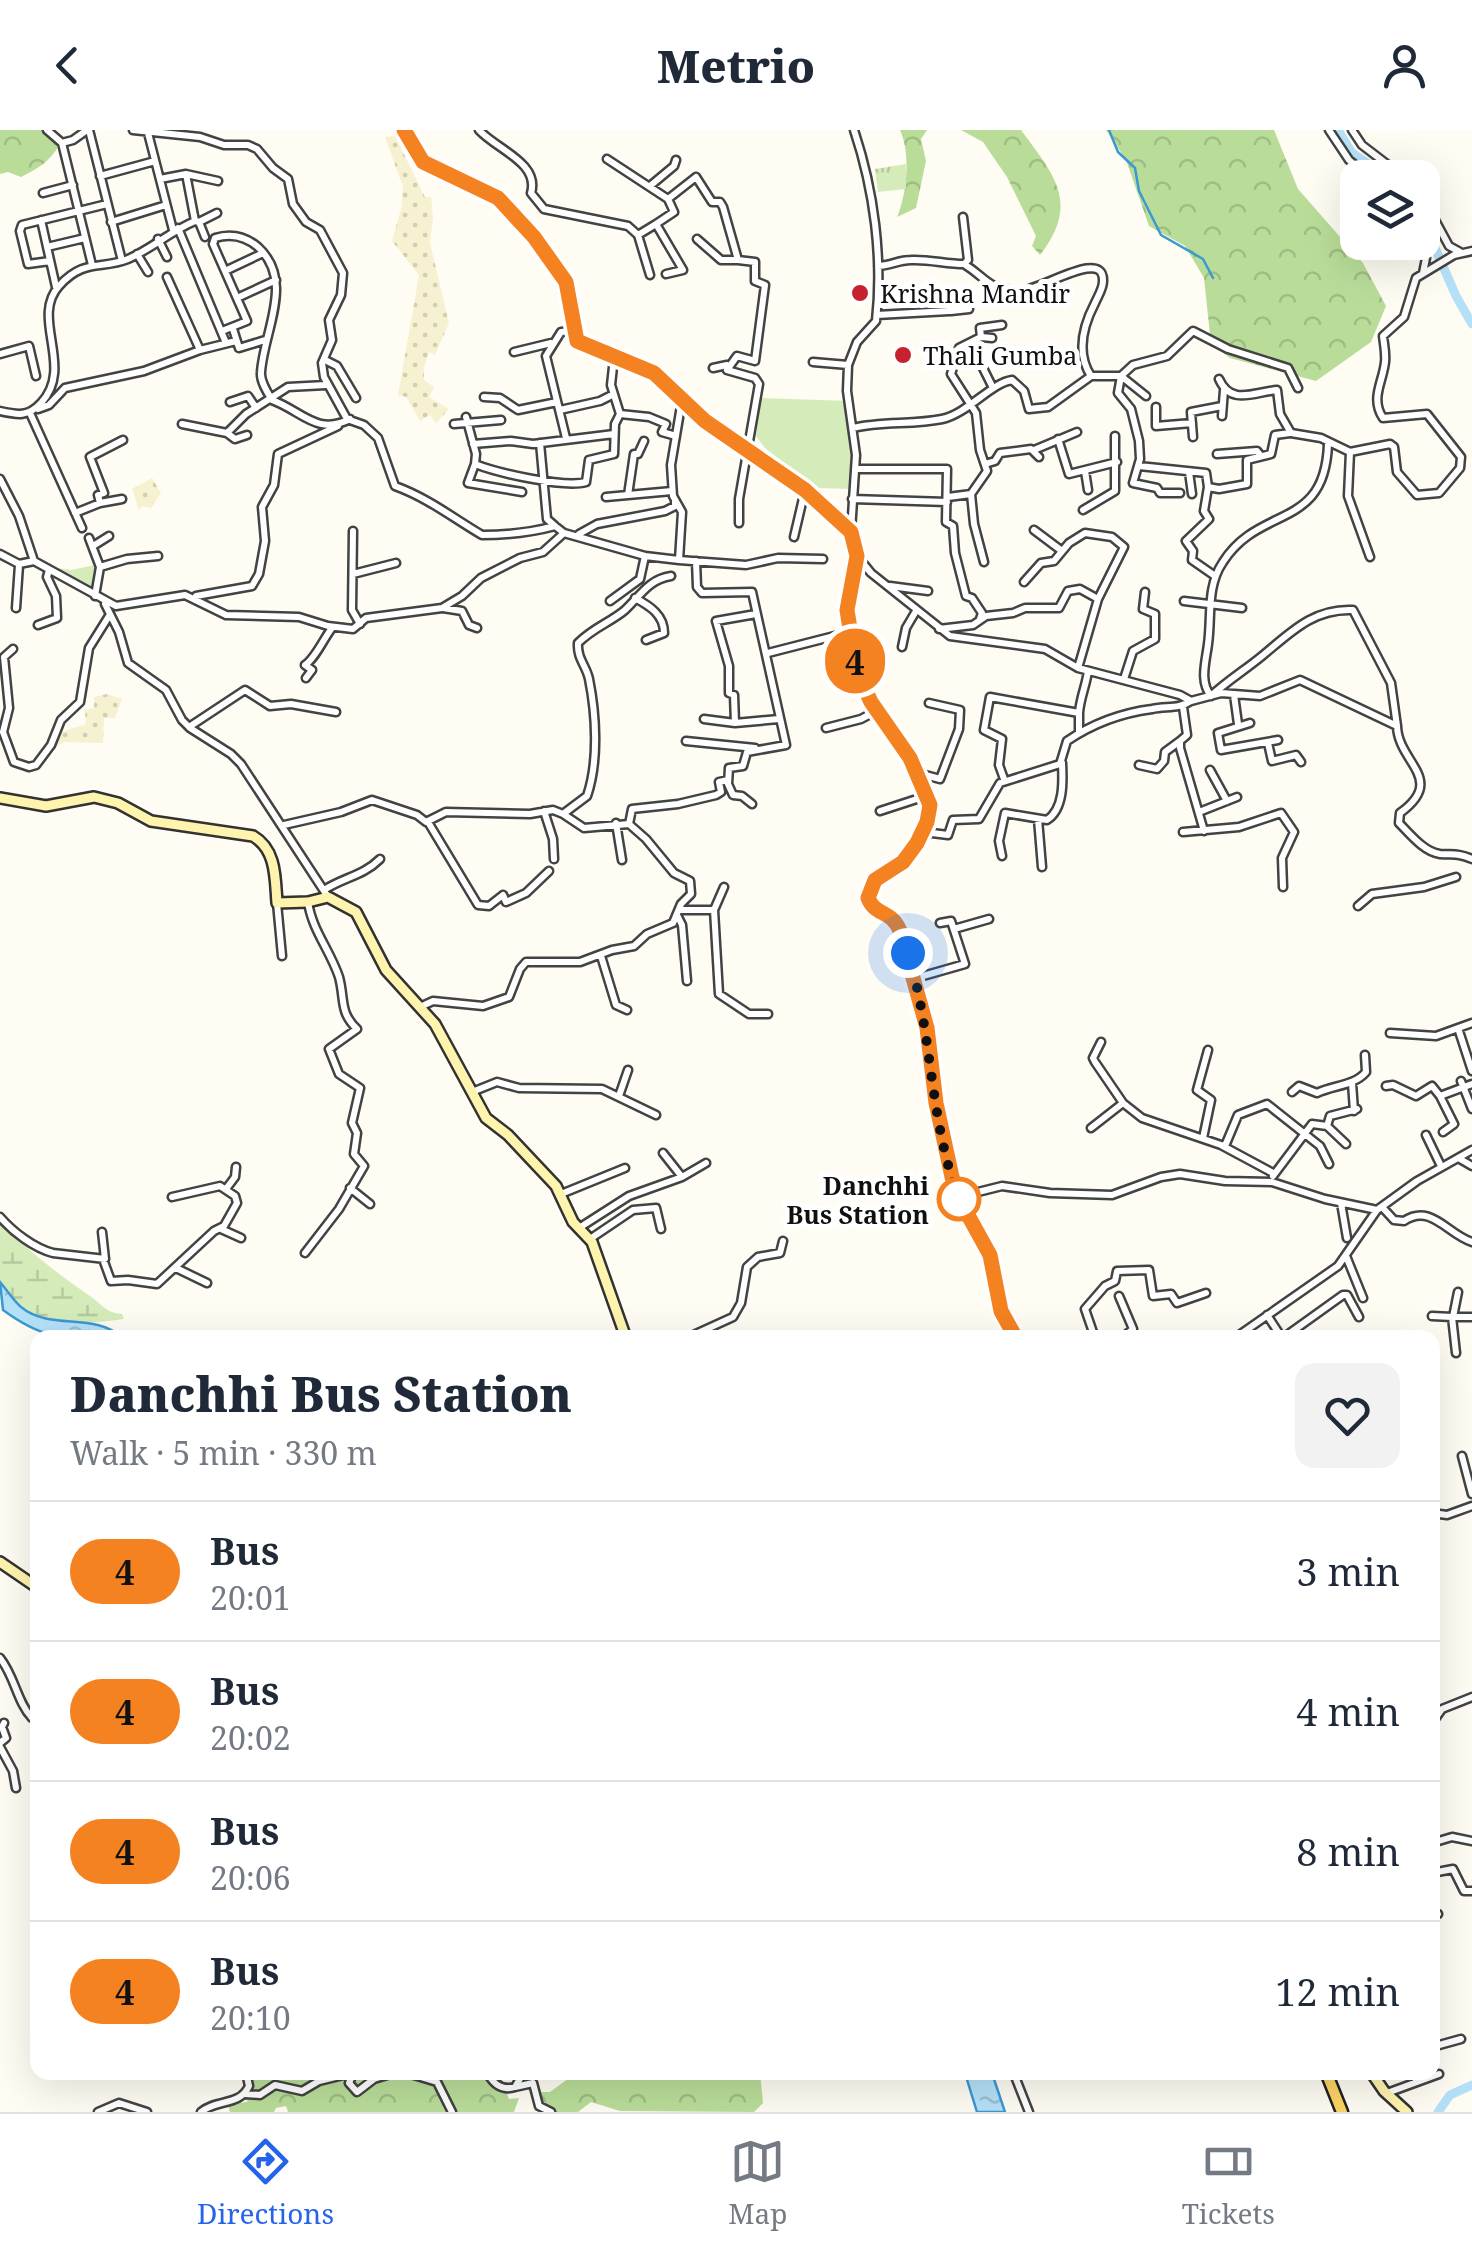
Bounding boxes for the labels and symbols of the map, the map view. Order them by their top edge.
place label: Krishna Mandir [880,276,1070,310]
marker: Krishna Mandir [849,282,871,304]
place label: Thali Gumba [923,338,1077,372]
marker: Thali Gumba [892,344,914,366]
line badge: 4 [822,628,888,694]
your location [883,928,933,978]
place label: Danchhi Bus Station [786,1168,929,1231]
marker: Danchhi Bus Station [938,1178,980,1220]

